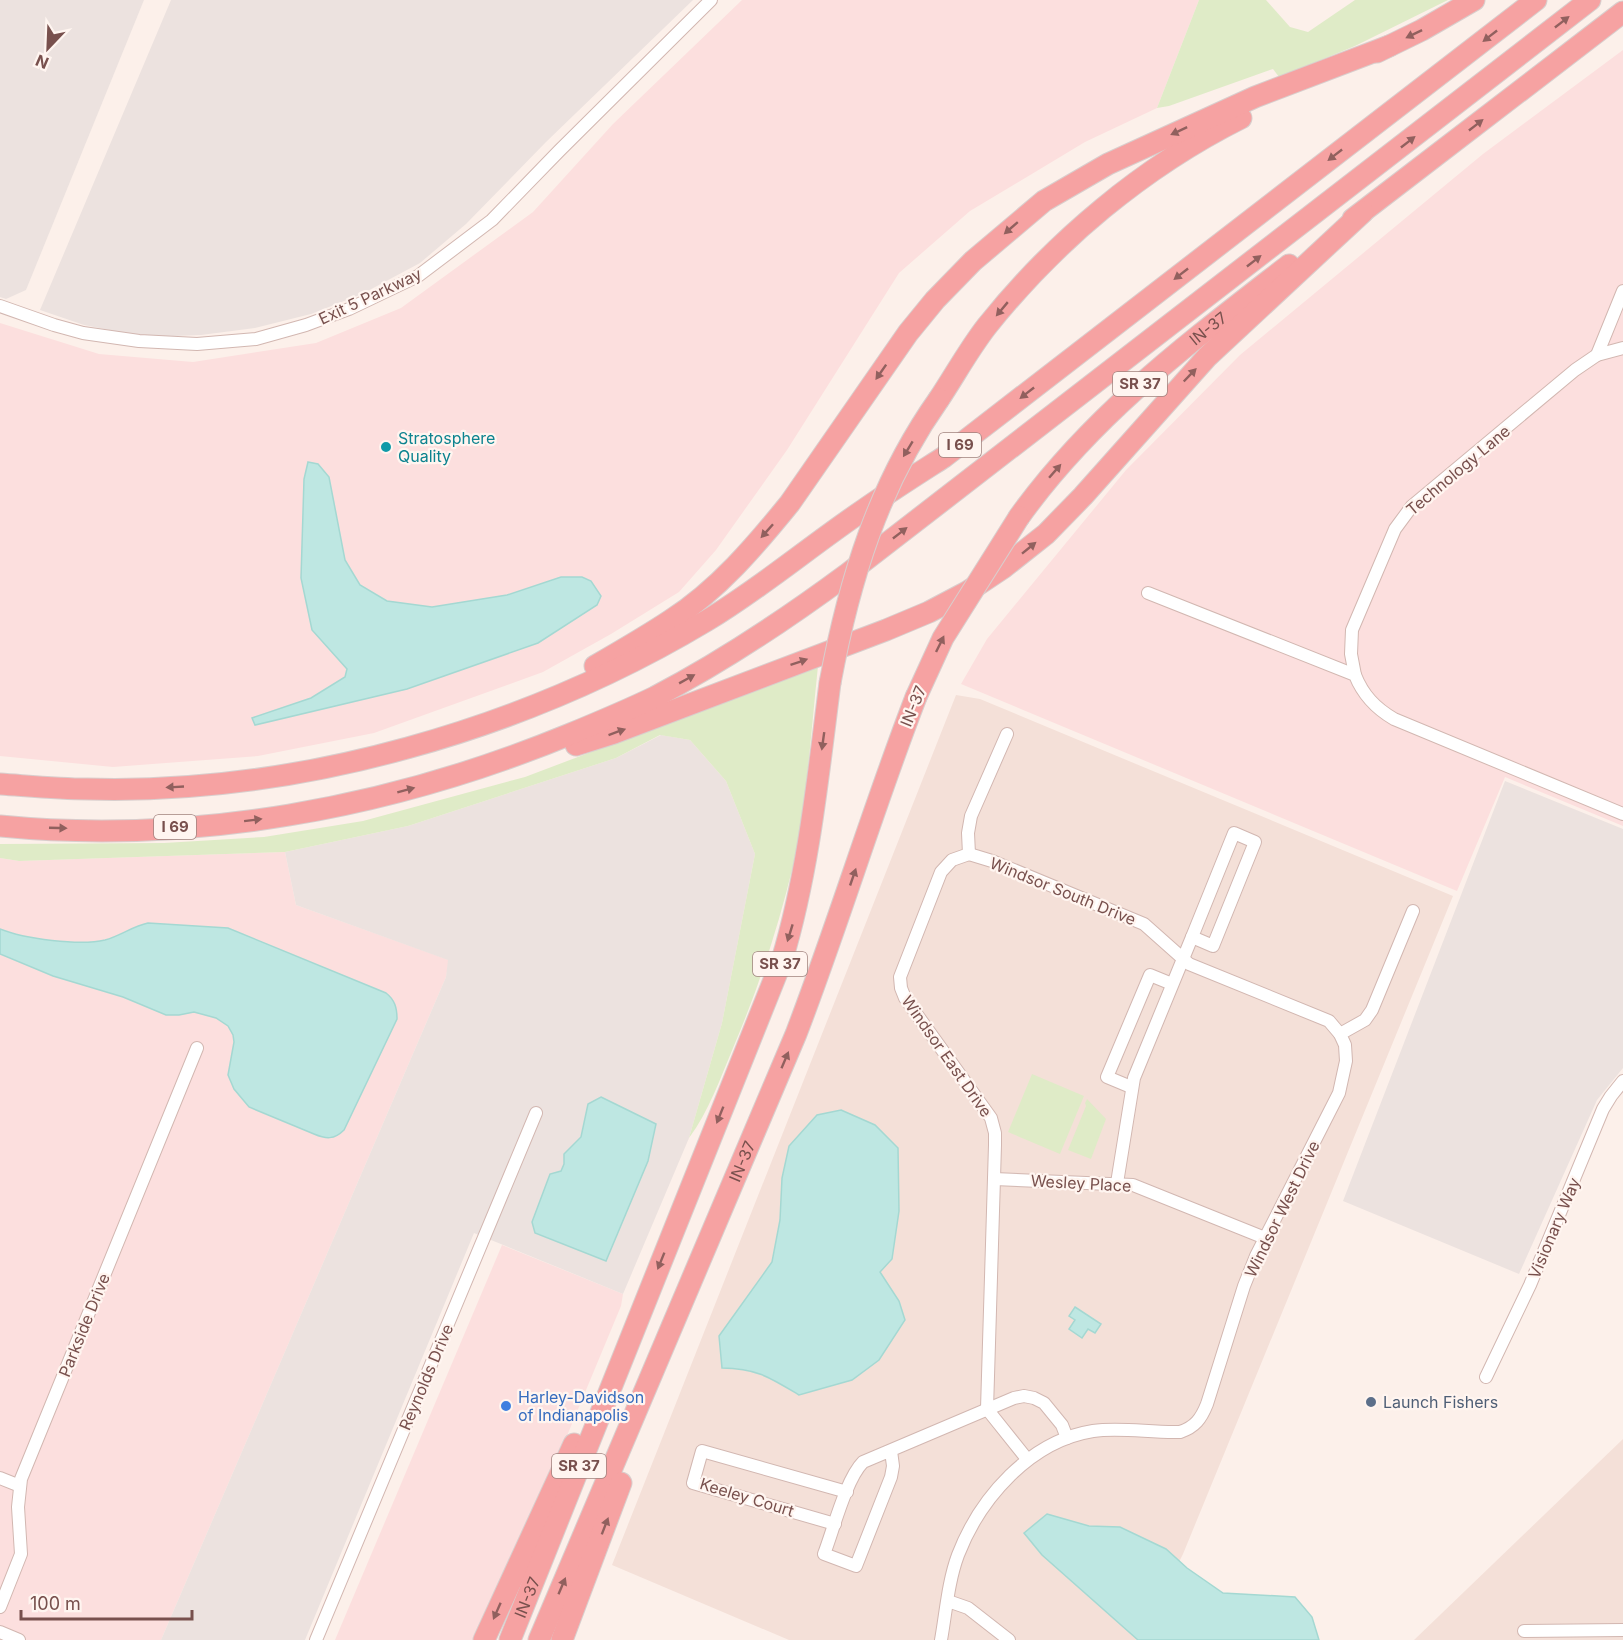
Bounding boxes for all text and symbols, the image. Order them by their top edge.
one-way arrow [1555,17,1570,29]
north arrow [18,18,78,78]
one-way arrow [1405,29,1422,39]
one-way arrow [1482,29,1497,41]
text: N [33,50,52,73]
one-way arrow [1468,119,1484,132]
one-way arrow [1170,127,1187,136]
one-way arrow [1400,135,1416,148]
one-way arrow [1328,148,1343,160]
one-way arrow [1004,221,1019,234]
one-way arrow [1245,255,1261,267]
street label: Exit 5 Parkway [315,263,425,329]
one-way arrow [1173,267,1189,280]
one-way arrow [995,301,1008,317]
street label: IN-37 [1185,307,1231,349]
one-way arrow [875,364,887,380]
one-way arrow [1183,368,1196,383]
road number: SR 37 [1113,372,1167,396]
one-way arrow [1019,387,1035,400]
street label: Technology Lane [1402,421,1514,519]
place label: Stratosphere Quality [398,428,495,466]
road number: I 69 [939,433,981,457]
marker: Stratosphere Quality [379,440,393,454]
one-way arrow [903,441,913,458]
one-way arrow [1048,463,1061,479]
one-way arrow [760,523,774,538]
one-way arrow [892,527,908,540]
one-way arrow [1021,542,1036,554]
one-way arrow [936,635,945,652]
one-way arrow [790,657,808,667]
one-way arrow [679,674,696,684]
street label: IN-37 [896,683,930,729]
one-way arrow [608,726,626,736]
one-way arrow [818,732,827,751]
one-way arrow [166,782,185,791]
one-way arrow [397,785,415,795]
road number: I 69 [154,815,196,839]
one-way arrow [244,815,263,825]
one-way arrow [49,824,68,833]
street label: Windsor South Drive [987,853,1139,929]
one-way arrow [849,868,858,886]
one-way arrow [785,924,794,942]
road number: SR 37 [753,952,807,976]
street label: Windsor East Drive [898,991,996,1121]
one-way arrow [781,1051,790,1069]
one-way arrow [715,1106,724,1124]
street label: Windsor West Drive [1240,1137,1324,1281]
street label: IN-37 [725,1138,760,1185]
street label: Wesley Place [1030,1170,1132,1196]
street label: Visionary Way [1524,1175,1584,1281]
one-way arrow [656,1253,666,1271]
street label: Parkside Drive [54,1270,114,1380]
street label: Reynolds Drive [395,1321,457,1433]
place label: Harley-Davidson of Indianapolis [518,1387,644,1425]
place label: Launch Fishers [1383,1392,1498,1412]
marker: Launch Fishers [1364,1395,1378,1409]
marker: Harley-Davidson of Indianapolis [499,1399,513,1413]
road number: SR 37 [552,1454,606,1478]
street label: Keeley Court [698,1473,796,1521]
one-way arrow [600,1517,610,1535]
street label: IN-37 [510,1574,544,1621]
one-way arrow [557,1577,567,1595]
scale bar [21,1583,192,1621]
text: 100 m [30,1593,81,1614]
one-way arrow [492,1602,501,1620]

